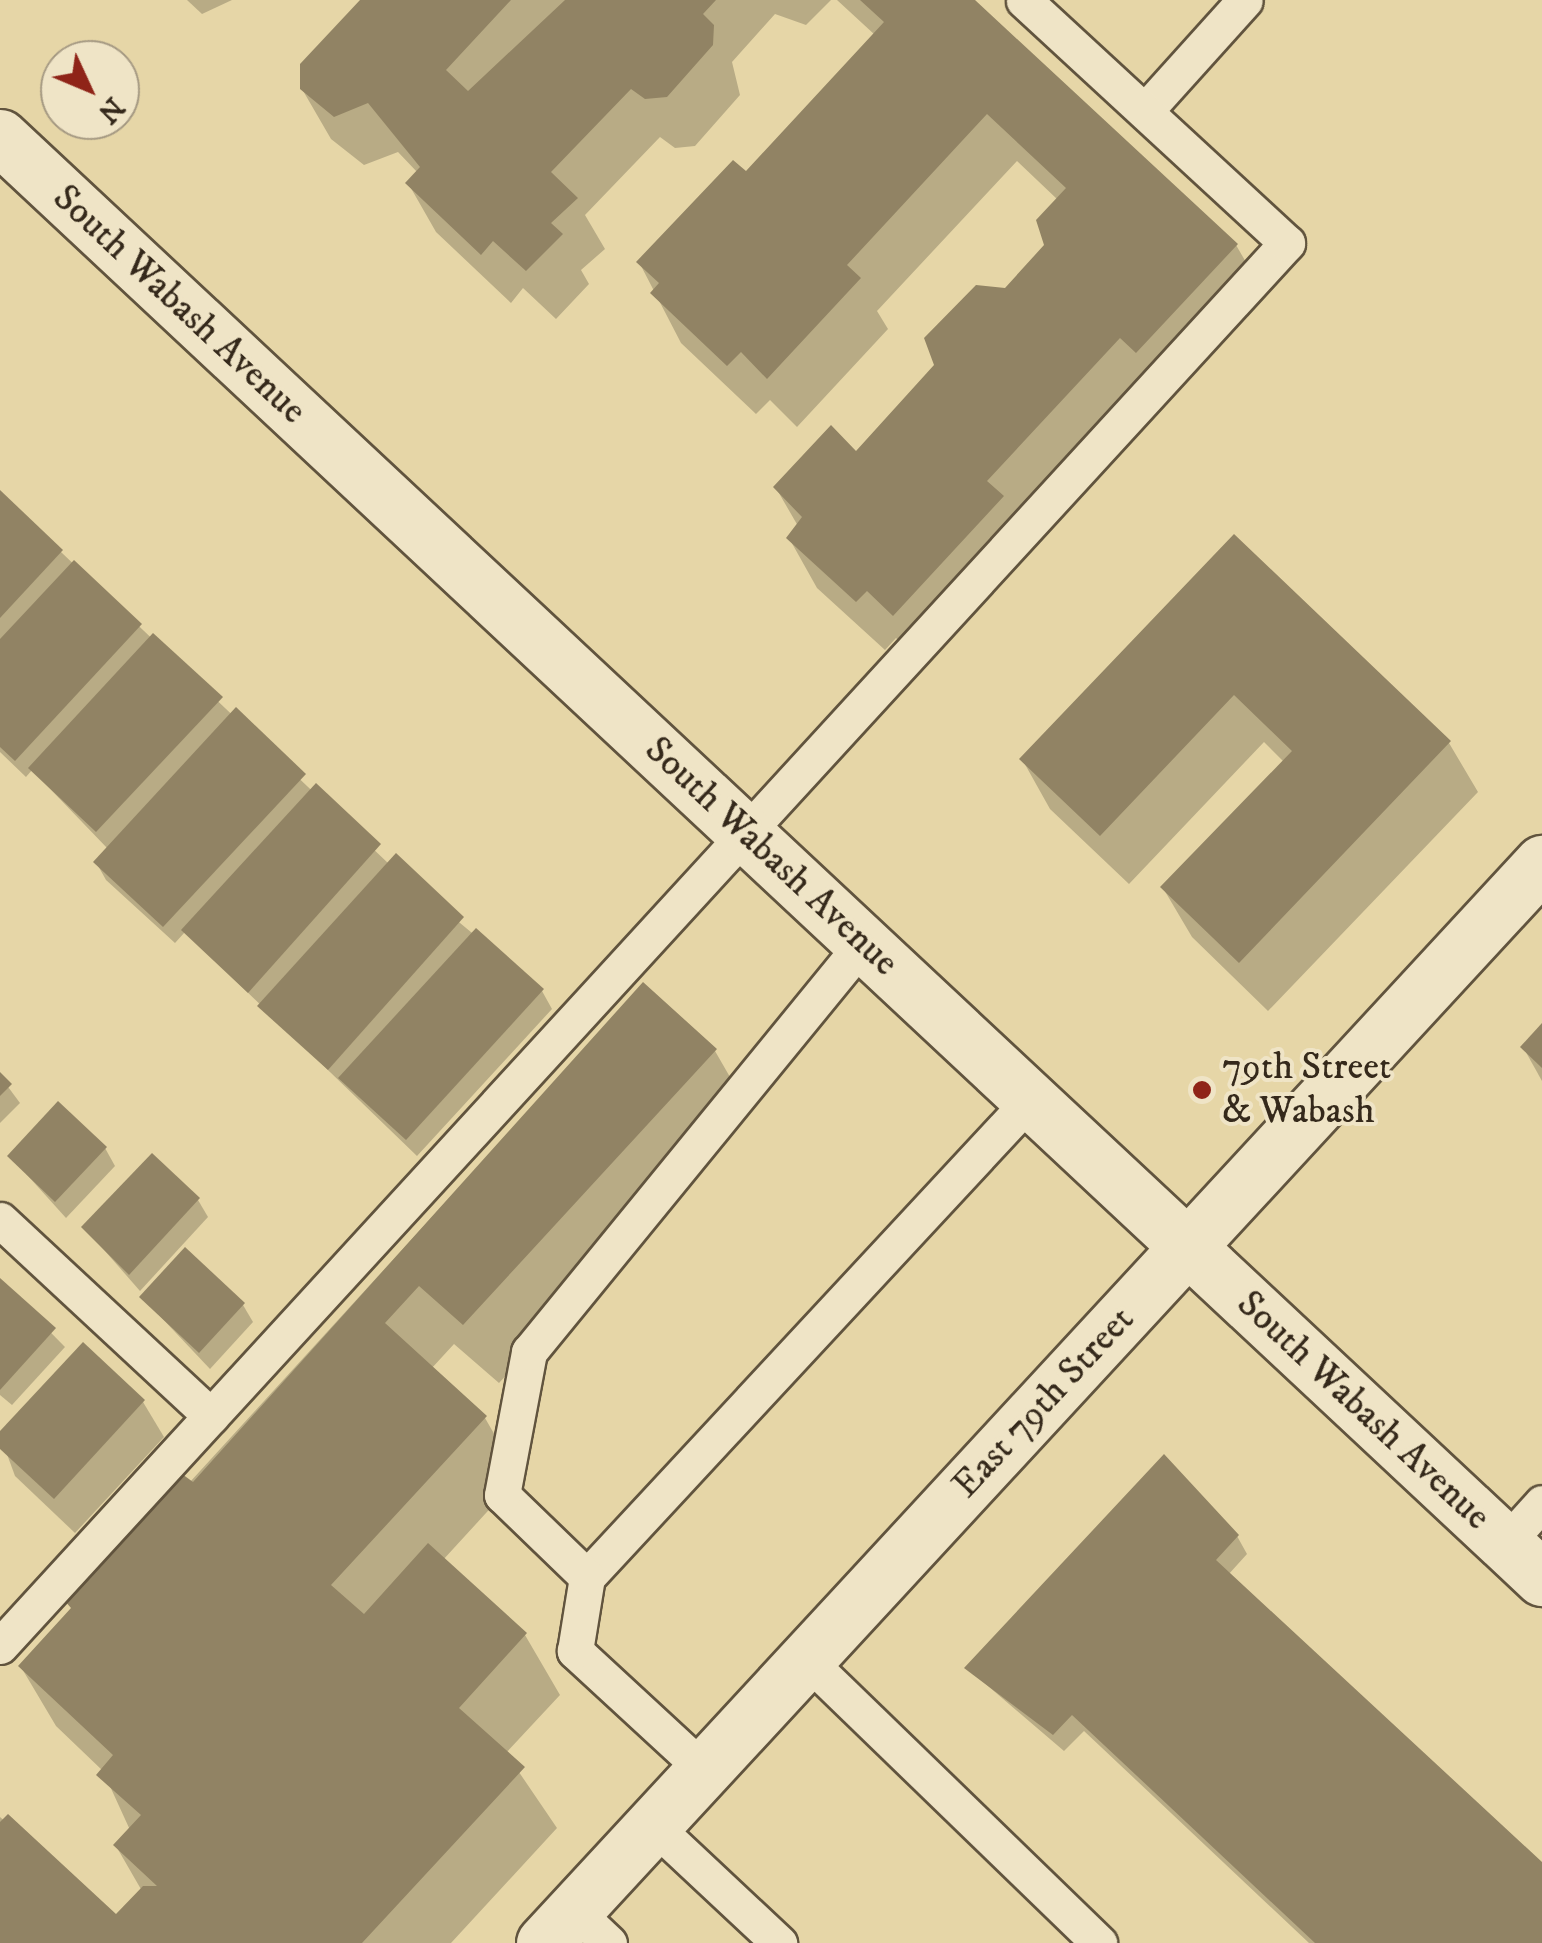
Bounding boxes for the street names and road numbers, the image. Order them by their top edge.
street label: South Wabash Avenue [43,176,315,434]
street label: South Wabash Avenue [635,728,907,986]
street label: South Wabash Avenue [1227,1282,1499,1540]
street label: East 79th Street [944,1298,1144,1508]

